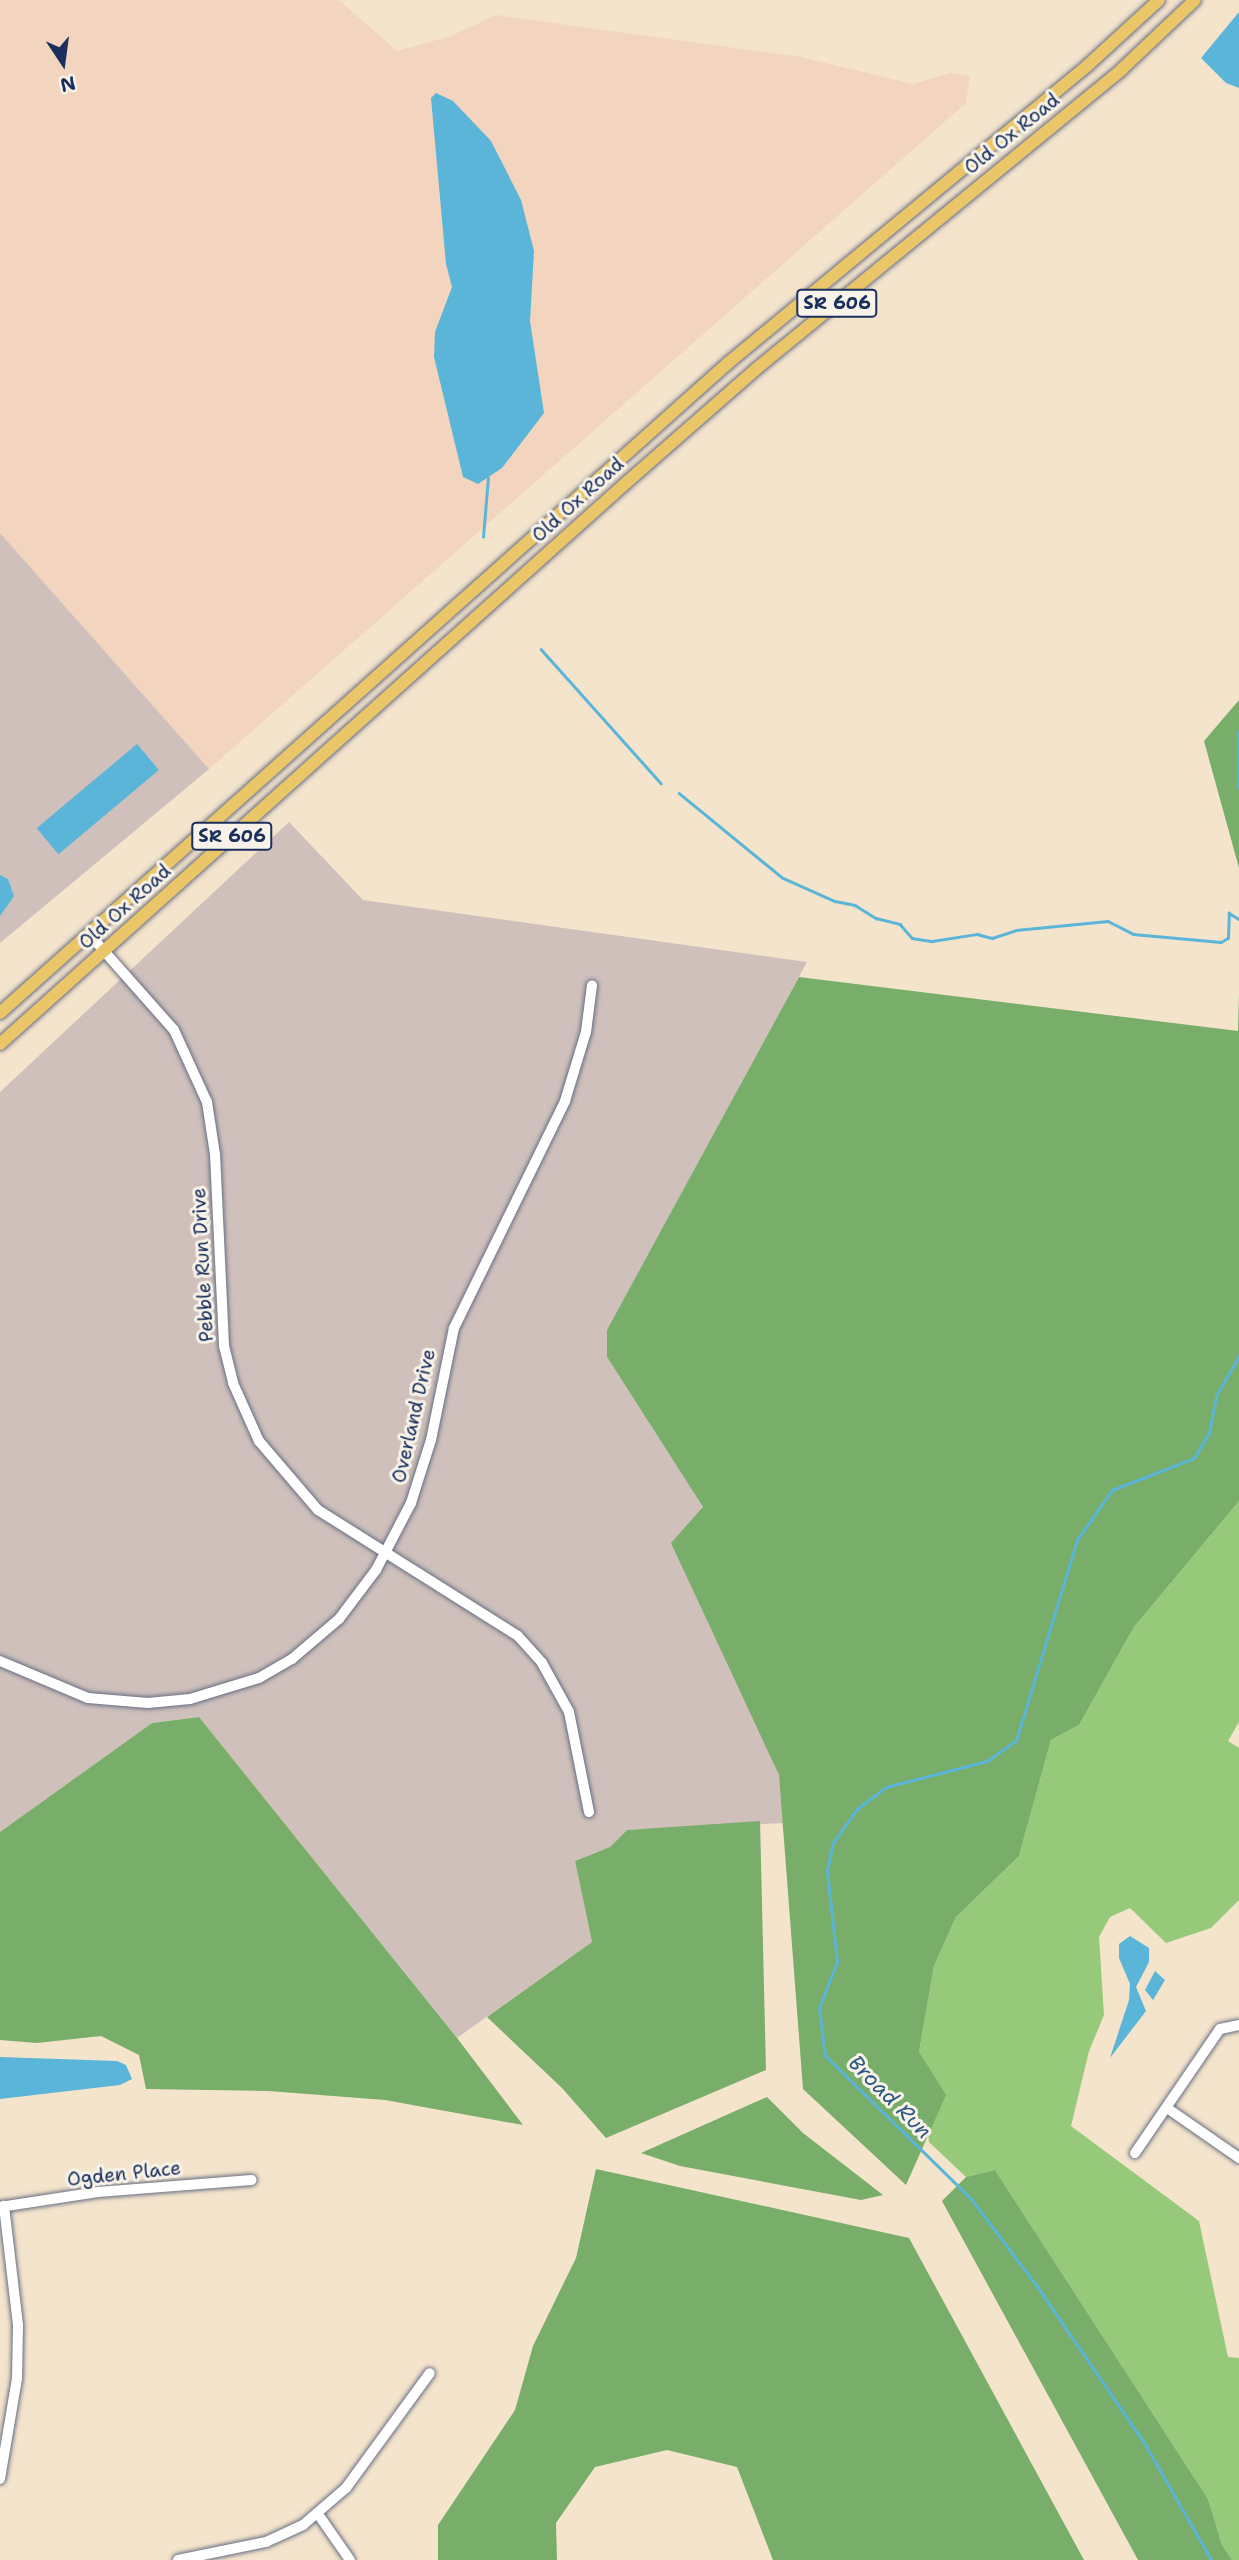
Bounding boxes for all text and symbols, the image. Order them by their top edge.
north arrow [28,28,98,98]
text: N [58,70,78,98]
street label: Old Ox Road [960,89,1064,179]
road number: SR 606 [795,288,879,318]
street label: Old Ox Road [527,453,629,547]
road number: SR 606 [190,822,274,850]
street label: Old Ox Road [74,860,176,954]
street label: Pebble Run Drive [188,1187,218,1343]
street label: Overland Drive [388,1347,440,1485]
water label: Broad Run [843,2050,937,2144]
street label: Ogden Place [66,2157,182,2191]

